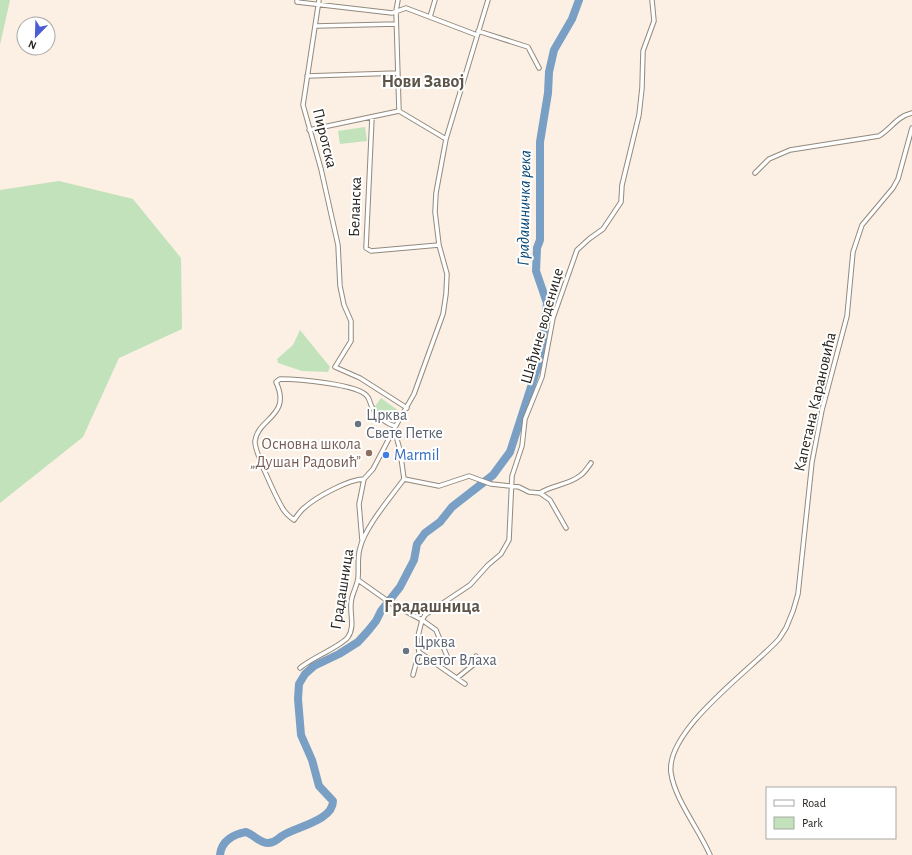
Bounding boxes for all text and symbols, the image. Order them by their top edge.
north arrow [16,16,56,56]
text: N [27,38,38,51]
district label: Нови Завој [381,73,465,91]
street label: Пиротска [310,107,340,169]
water label: Градашничка река [514,150,535,266]
street label: Беланска [346,177,364,237]
street label: Шађине воденице [518,266,567,386]
street label: Капетана Карановића [791,331,839,473]
place label: Црква Свете Петке [366,407,443,441]
marker: Црква Свете Петке [353,419,363,429]
place label: Основна школа „Душан Радовић” [250,436,361,471]
place label: Marmil [394,447,440,463]
marker: Основна школа „Душан Радовић” [364,448,374,458]
marker: Marmil [381,450,391,460]
street label: Градашница [328,547,356,631]
district label: Градашница [384,598,480,616]
place label: Црква Светог Влаха [414,634,497,668]
marker: Црква Светог Влаха [401,646,411,656]
legend [766,787,896,839]
text: Road [802,797,826,809]
text: Park [802,817,823,829]

